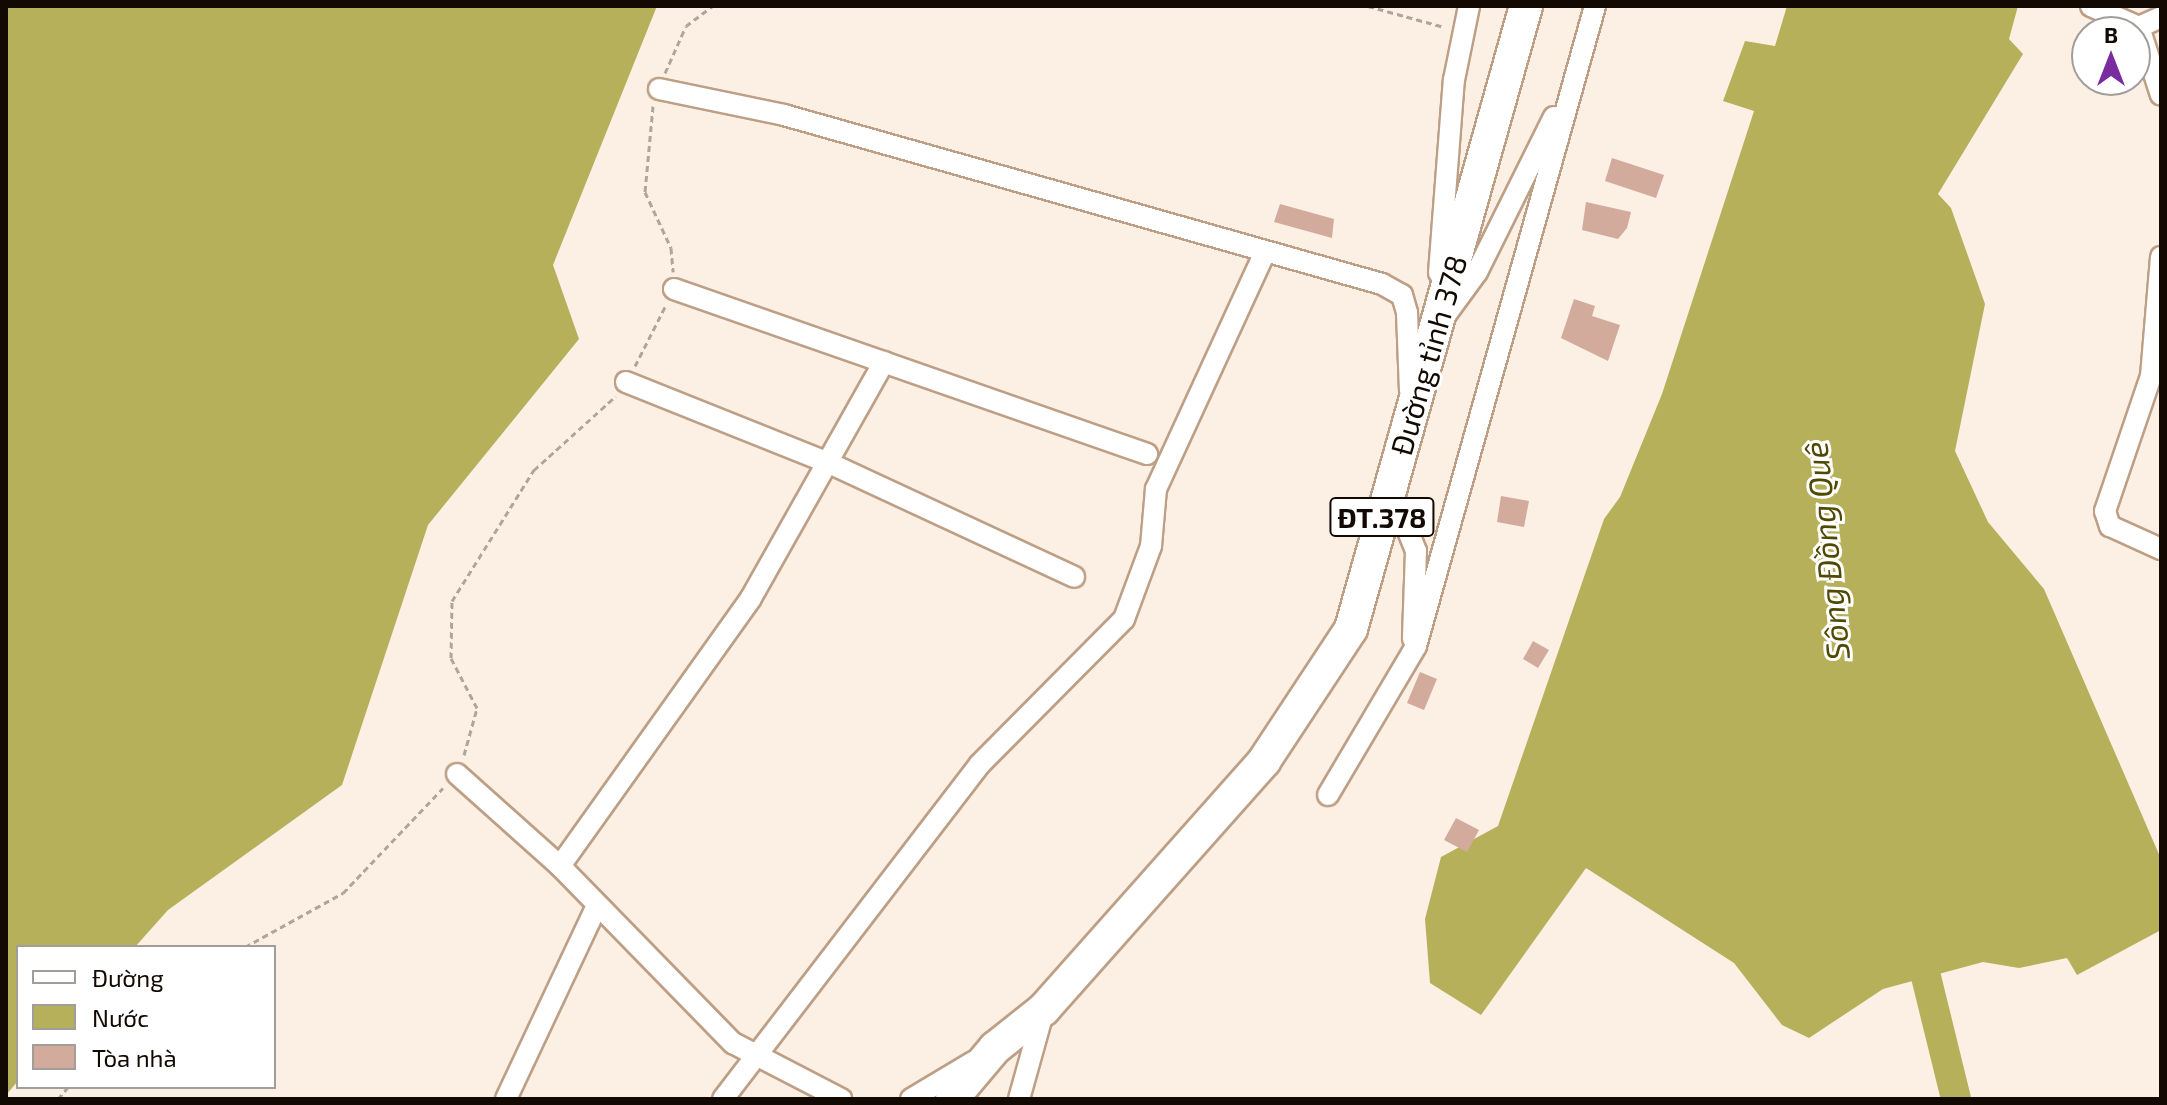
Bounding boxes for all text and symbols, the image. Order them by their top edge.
north arrow [2071,16,2151,96]
text: B [2104,21,2118,47]
street label: Đường tỉnh 378 [1382,251,1474,459]
water label: Sông Đồng Quê [1795,440,1857,662]
road number: ĐT.378 [1328,493,1436,541]
legend [16,945,276,1089]
text: Đường [92,963,164,992]
text: Nước [92,1003,149,1032]
text: Tòa nhà [92,1043,177,1072]

